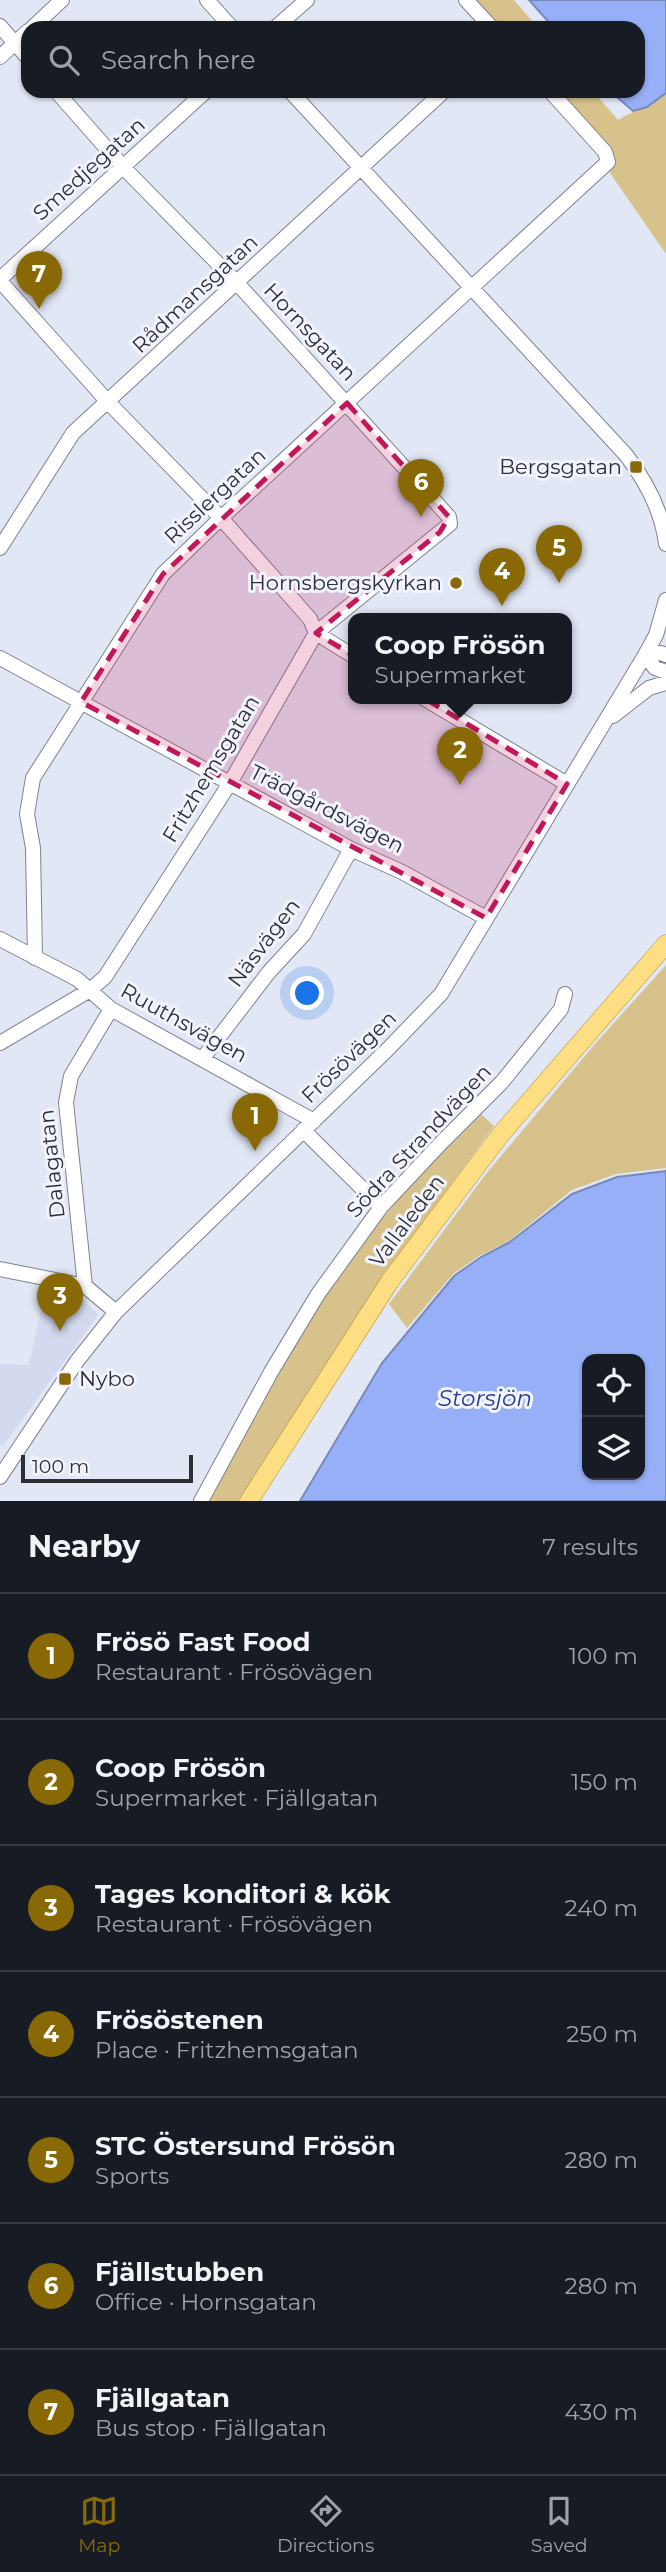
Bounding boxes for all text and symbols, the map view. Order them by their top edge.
search box [21,21,645,98]
icon: search [45,41,83,79]
text: Search here [101,44,256,76]
street label: Smedjegatan [28,112,150,225]
street label: Rådmansgatan [127,229,263,358]
pin: 7 [16,251,62,309]
street label: Hornsgatan [259,278,362,386]
street label: Risslergatan [159,442,270,549]
place label: Bergsgatan [499,454,622,479]
pin: 6 [398,459,444,517]
marker: Bergsgatan [628,459,644,475]
pin: 5 [536,525,582,583]
pin: 4 [479,548,525,606]
place label: Hornsbergskyrkan [249,570,442,595]
marker: Hornsbergskyrkan [448,575,464,591]
popup [348,613,572,704]
text: Coop Frösön [375,629,545,661]
text: Supermarket [375,661,526,689]
street label: Fritzhemsgatan [157,691,264,847]
pin: 2 [437,727,483,785]
street label: Trädgårdsvägen [246,759,409,858]
street label: Näsvägen [222,894,305,992]
your location [290,976,324,1010]
street label: Ruuthsvägen [117,978,252,1068]
street label: Frösövägen [296,1005,401,1108]
street label: Södra Strandvägen [341,1059,496,1222]
pin: 1 [232,1093,278,1151]
street label: Dalagatan [33,1108,70,1220]
street label: Vallaleden [364,1170,449,1272]
pin: 3 [37,1273,83,1331]
map controls [582,1354,645,1480]
button: locate [582,1354,645,1417]
place label: Nybo [79,1366,135,1391]
marker: Nybo [57,1371,73,1387]
water label: Storsjön [438,1384,532,1412]
button: layers [582,1417,645,1480]
scale bar [21,1452,192,1484]
text: 100 m [32,1455,89,1478]
text: Nearby [28,1528,140,1565]
text: 7 results [542,1533,638,1561]
text: Frösö Fast Food [95,1626,311,1658]
text: 1 [46,1642,56,1670]
text: 100 m [569,1642,638,1670]
text: Restaurant · Frösövägen [95,1658,373,1686]
text: Coop Frösön [95,1752,266,1784]
text: 2 [44,1768,58,1796]
text: 150 m [571,1768,638,1796]
text: Supermarket · Fjällgatan [95,1784,378,1812]
text: Tages konditori & kök [95,1878,391,1910]
text: 3 [44,1894,58,1922]
text: 240 m [565,1894,638,1922]
text: Restaurant · Frösövägen [95,1910,373,1938]
text: Frösöstenen [95,2004,264,2036]
text: 4 [43,2020,59,2048]
text: 250 m [566,2020,638,2048]
text: Place · Fritzhemsgatan [95,2036,359,2064]
text: STC Östersund Frösön [95,2130,396,2162]
text: 5 [44,2146,58,2174]
text: 280 m [565,2146,638,2174]
text: Sports [95,2162,169,2190]
text: Fjällstubben [95,2256,264,2288]
text: 6 [44,2272,58,2300]
text: 280 m [565,2272,638,2300]
text: Office · Hornsgatan [95,2288,317,2316]
text: Fjällgatan [95,2382,230,2414]
text: 7 [44,2398,58,2426]
text: 430 m [565,2398,638,2426]
text: Bus stop · Fjällgatan [95,2414,327,2442]
tab: Map [78,2492,120,2557]
tab: Directions [277,2492,374,2557]
tab: Saved [531,2492,588,2557]

